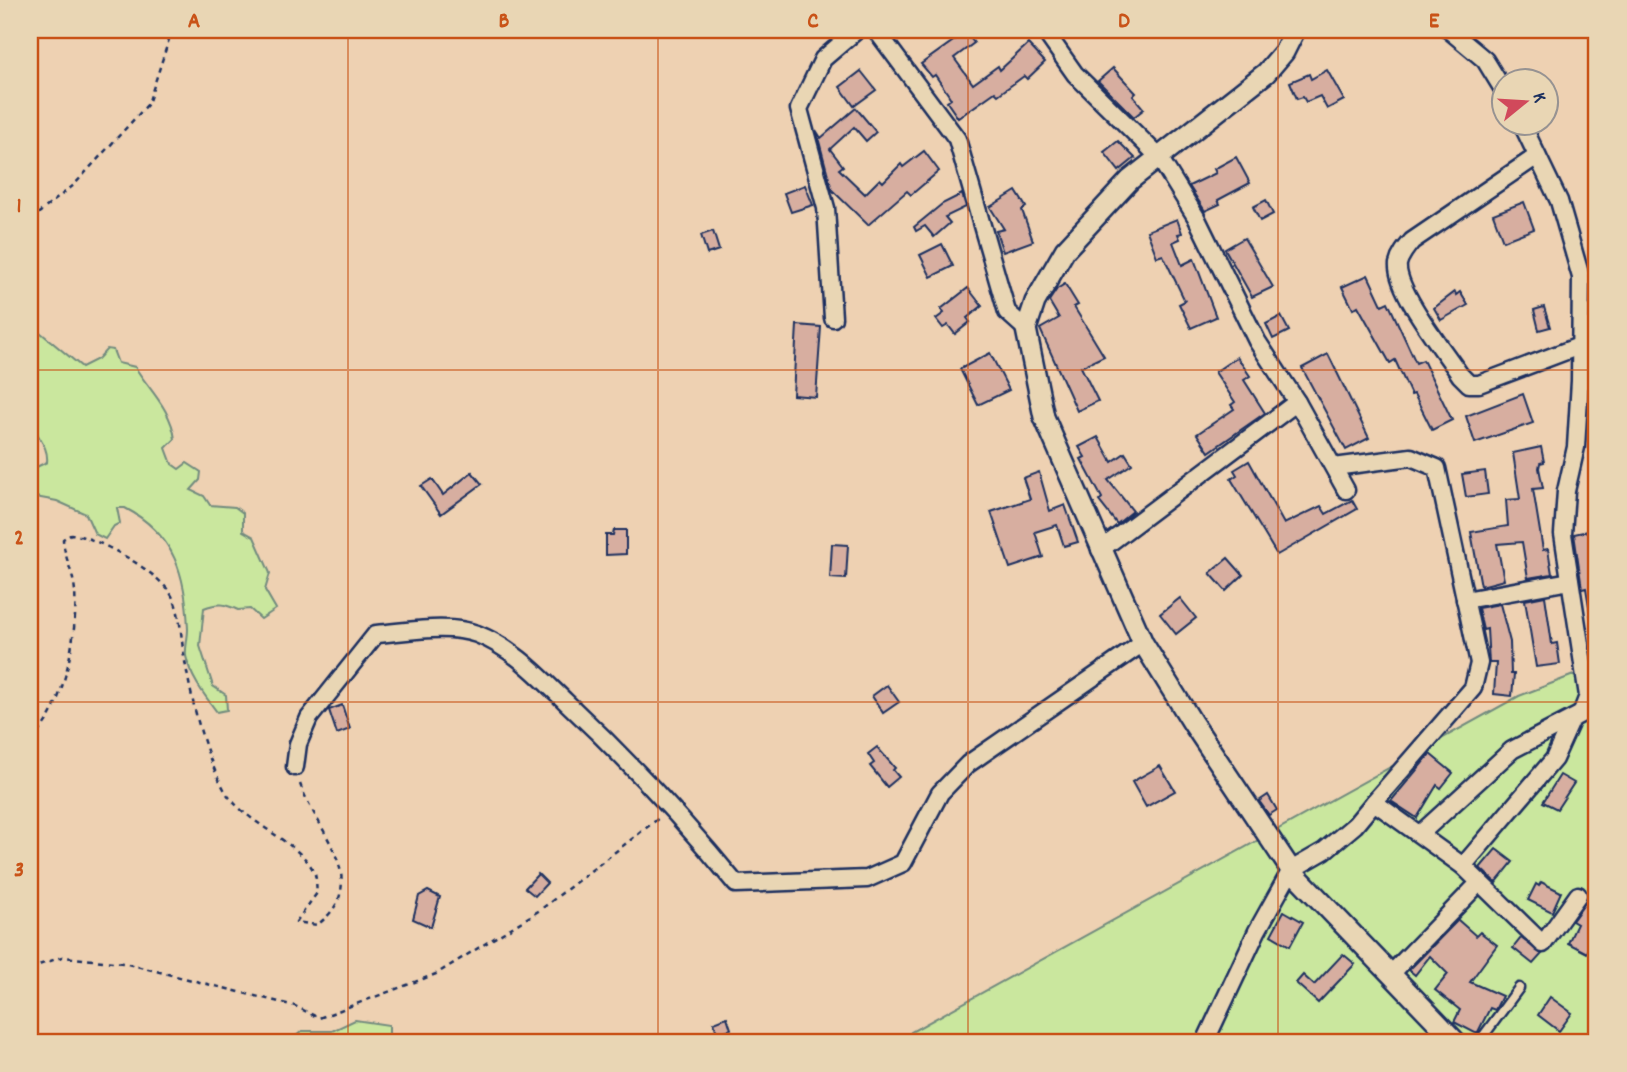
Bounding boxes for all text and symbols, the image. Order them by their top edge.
text: A [188,6,200,39]
text: B [499,6,510,39]
text: C [807,6,819,39]
text: D [1118,6,1130,39]
text: E [1429,6,1440,39]
north arrow [1490,66,1560,136]
text: K [1524,89,1552,106]
text: 1 [16,191,22,224]
text: 2 [14,523,24,556]
text: 3 [14,855,24,888]

